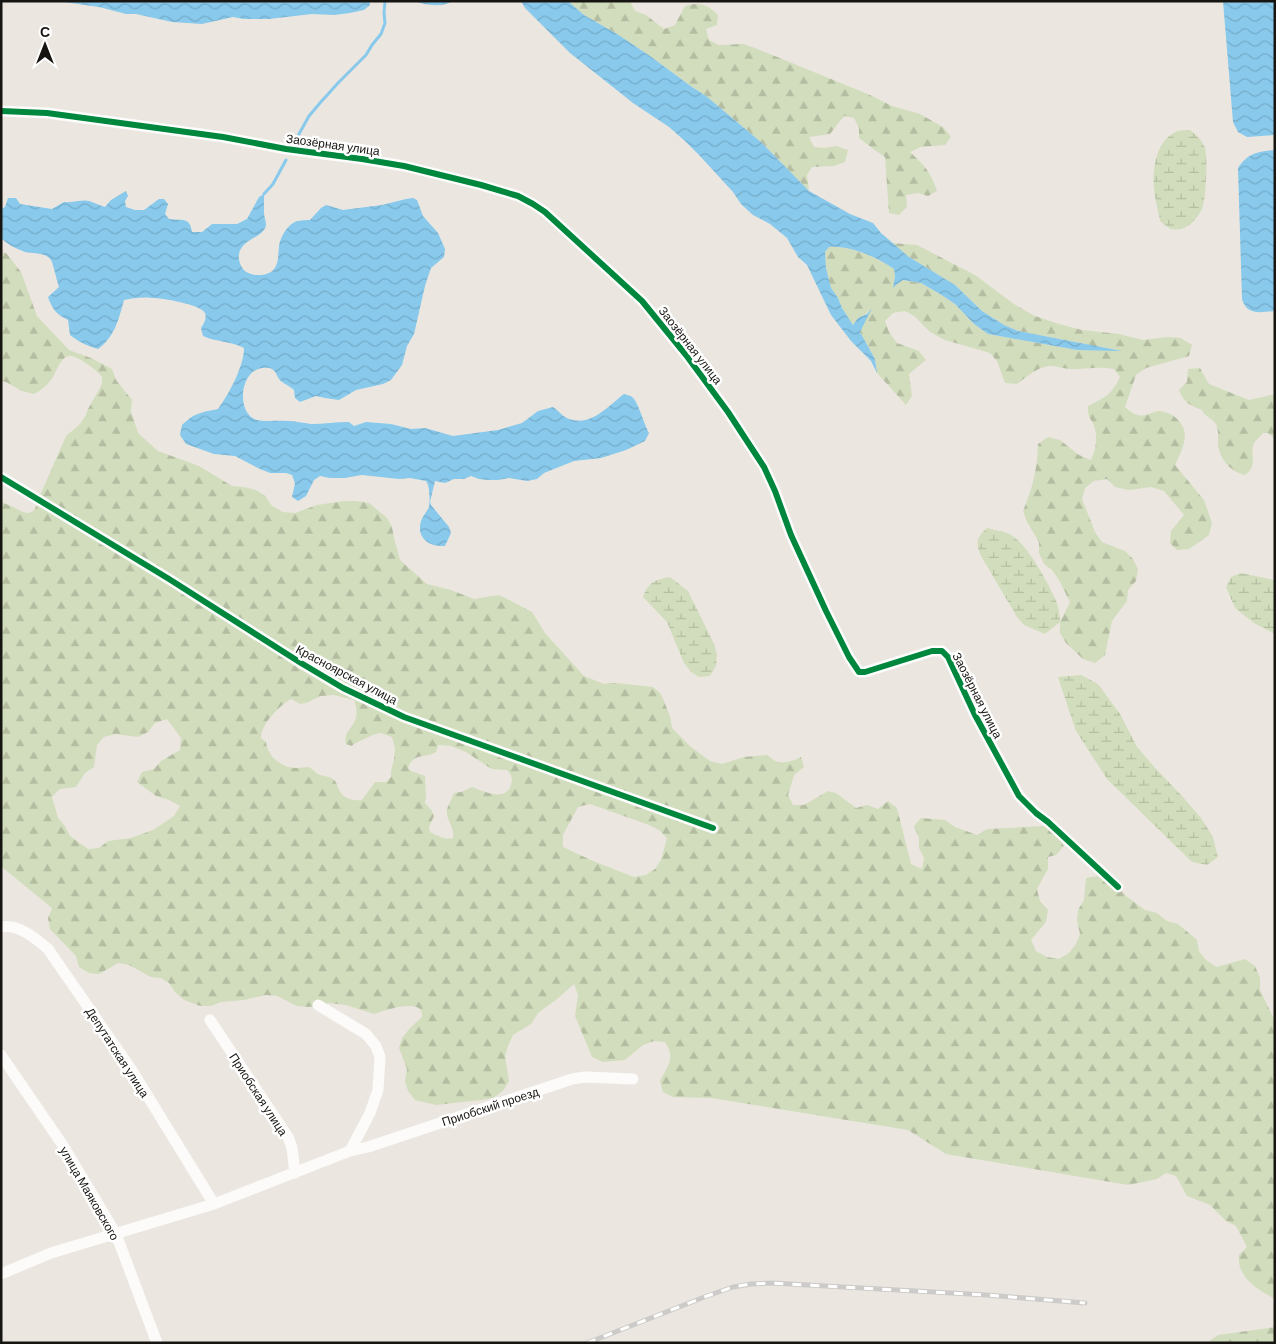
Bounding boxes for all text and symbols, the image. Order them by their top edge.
north arrow [20,20,70,70]
text: С [40,23,50,40]
street label: Заозёрная улица [285,130,381,159]
street label: Заозёрная улица [656,303,726,387]
street label: Красноярская улица [293,641,400,708]
street label: Заозёрная улица [949,650,1006,741]
street label: Депутатская улица [83,1004,153,1100]
street label: Приобская улица [226,1050,291,1139]
street label: Приобский проезд [440,1084,540,1129]
street label: улица Маяковского [57,1144,123,1243]

